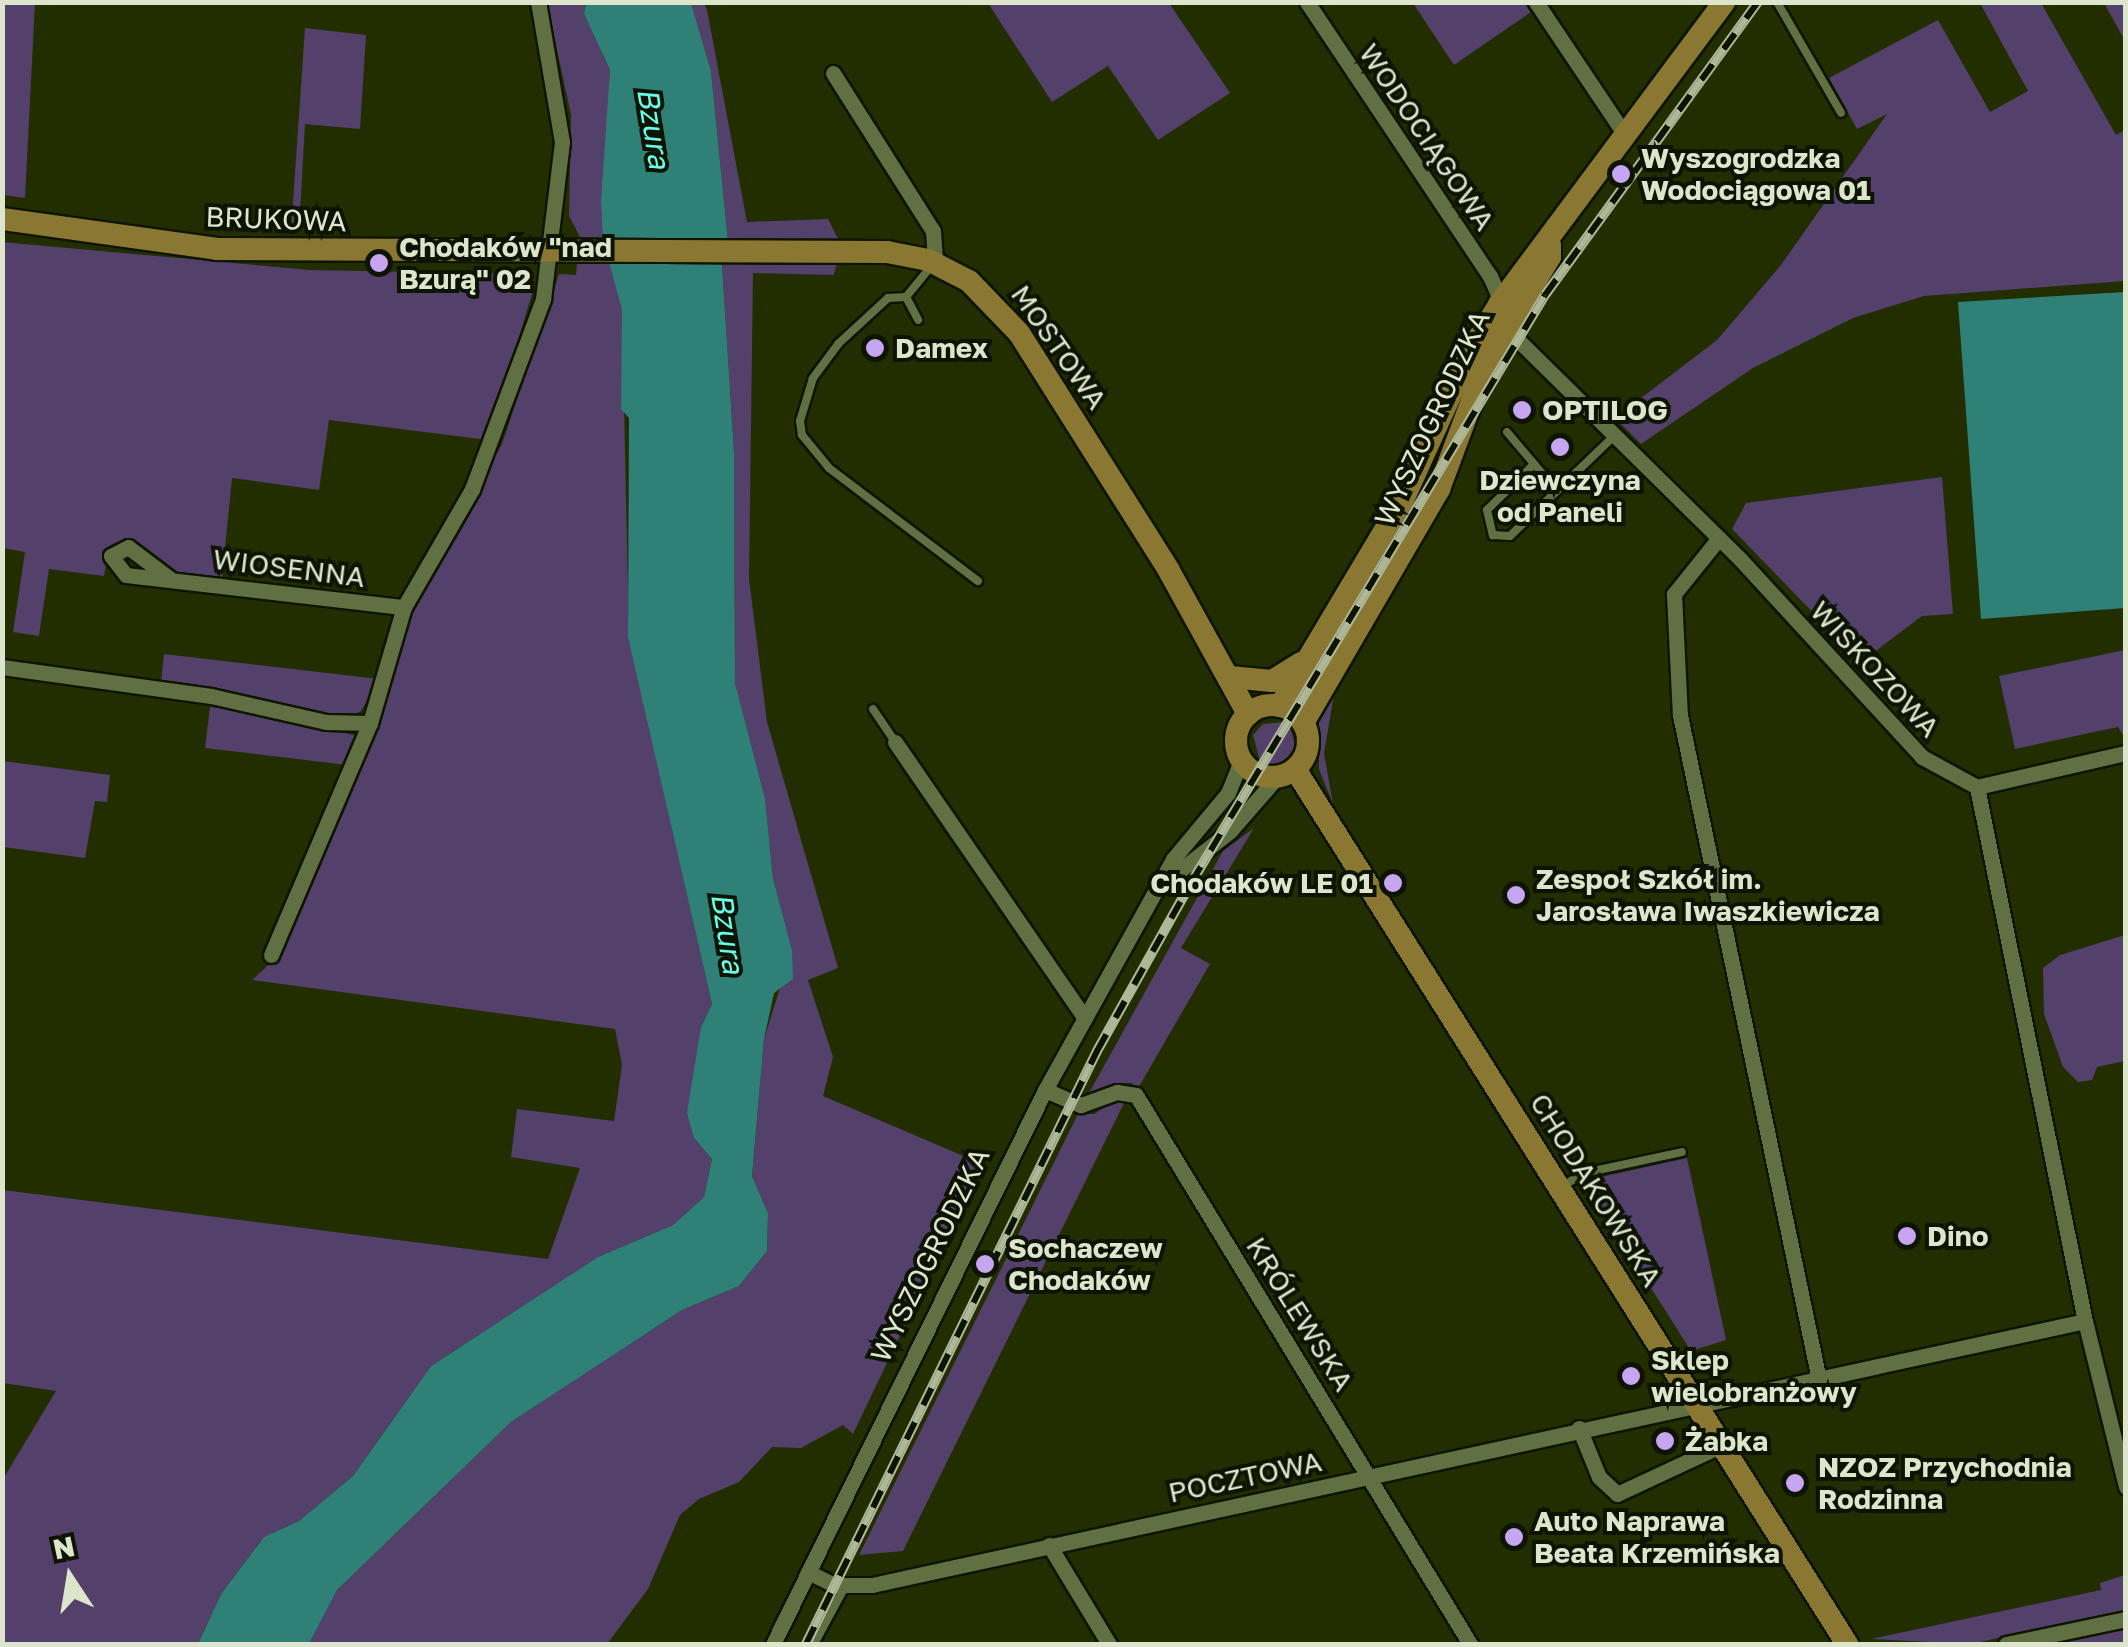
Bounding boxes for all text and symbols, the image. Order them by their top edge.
street label: WODOCIĄGOWA [1352,37,1502,237]
water label: Bzura [630,85,678,171]
place label: Wyszogrodzka Wodociągowa 01 [1641,141,1871,207]
marker: Wyszogrodzka Wodociągowa 01 [1610,163,1632,185]
street label: BRUKOWA [205,200,347,238]
place label: Chodaków "nad Bzurą" 02 [399,230,612,296]
marker: Chodaków "nad Bzurą" 02 [368,252,390,274]
street label: MOSTOWA [1004,279,1114,415]
street label: WYSZOGRODZKA [1367,305,1497,531]
place label: Damex [895,331,988,365]
marker: Damex [864,337,886,359]
place label: OPTILOG [1542,393,1668,427]
marker: OPTILOG [1511,399,1533,421]
marker: Dziewczyna od Paneli [1549,436,1571,458]
place label: Dziewczyna od Paneli [1479,463,1641,529]
street label: WIOSENNA [211,542,367,594]
street label: WISKOZOWA [1803,594,1947,744]
place label: Zespoł Szkół im. Jarosława Iwaszkiewicza [1536,862,1880,928]
place label: Chodaków LE 01 [1150,866,1373,900]
marker: Chodaków LE 01 [1382,872,1404,894]
marker: Zespoł Szkół im. Jarosława Iwaszkiewicza [1505,884,1527,906]
water label: Bzura [704,890,752,976]
street label: CHODAKOWSKA [1523,1087,1669,1293]
street label: WYSZOGRODZKA [864,1143,996,1367]
place label: Dino [1927,1219,1988,1253]
marker: Dino [1896,1225,1918,1247]
place label: Sochaczew Chodaków [1008,1231,1163,1297]
street label: KRÓLEWSKA [1239,1231,1361,1397]
marker: Sochaczew Chodaków [972,1251,998,1277]
place label: Sklep wielobranżowy [1651,1343,1857,1409]
marker: Sklep wielobranżowy [1620,1365,1642,1387]
place label: Żabka [1685,1424,1768,1458]
marker: Żabka [1654,1430,1676,1452]
street label: POCZTOWA [1165,1444,1325,1510]
place label: NZOZ Przychodnia Rodzinna [1818,1450,2072,1516]
marker: NZOZ Przychodnia Rodzinna [1782,1470,1808,1496]
place label: Auto Naprawa Beata Krzemińska [1534,1504,1780,1570]
marker: Auto Naprawa Beata Krzemińska [1503,1526,1525,1548]
north arrow [20,1527,120,1627]
text: N [50,1529,77,1566]

